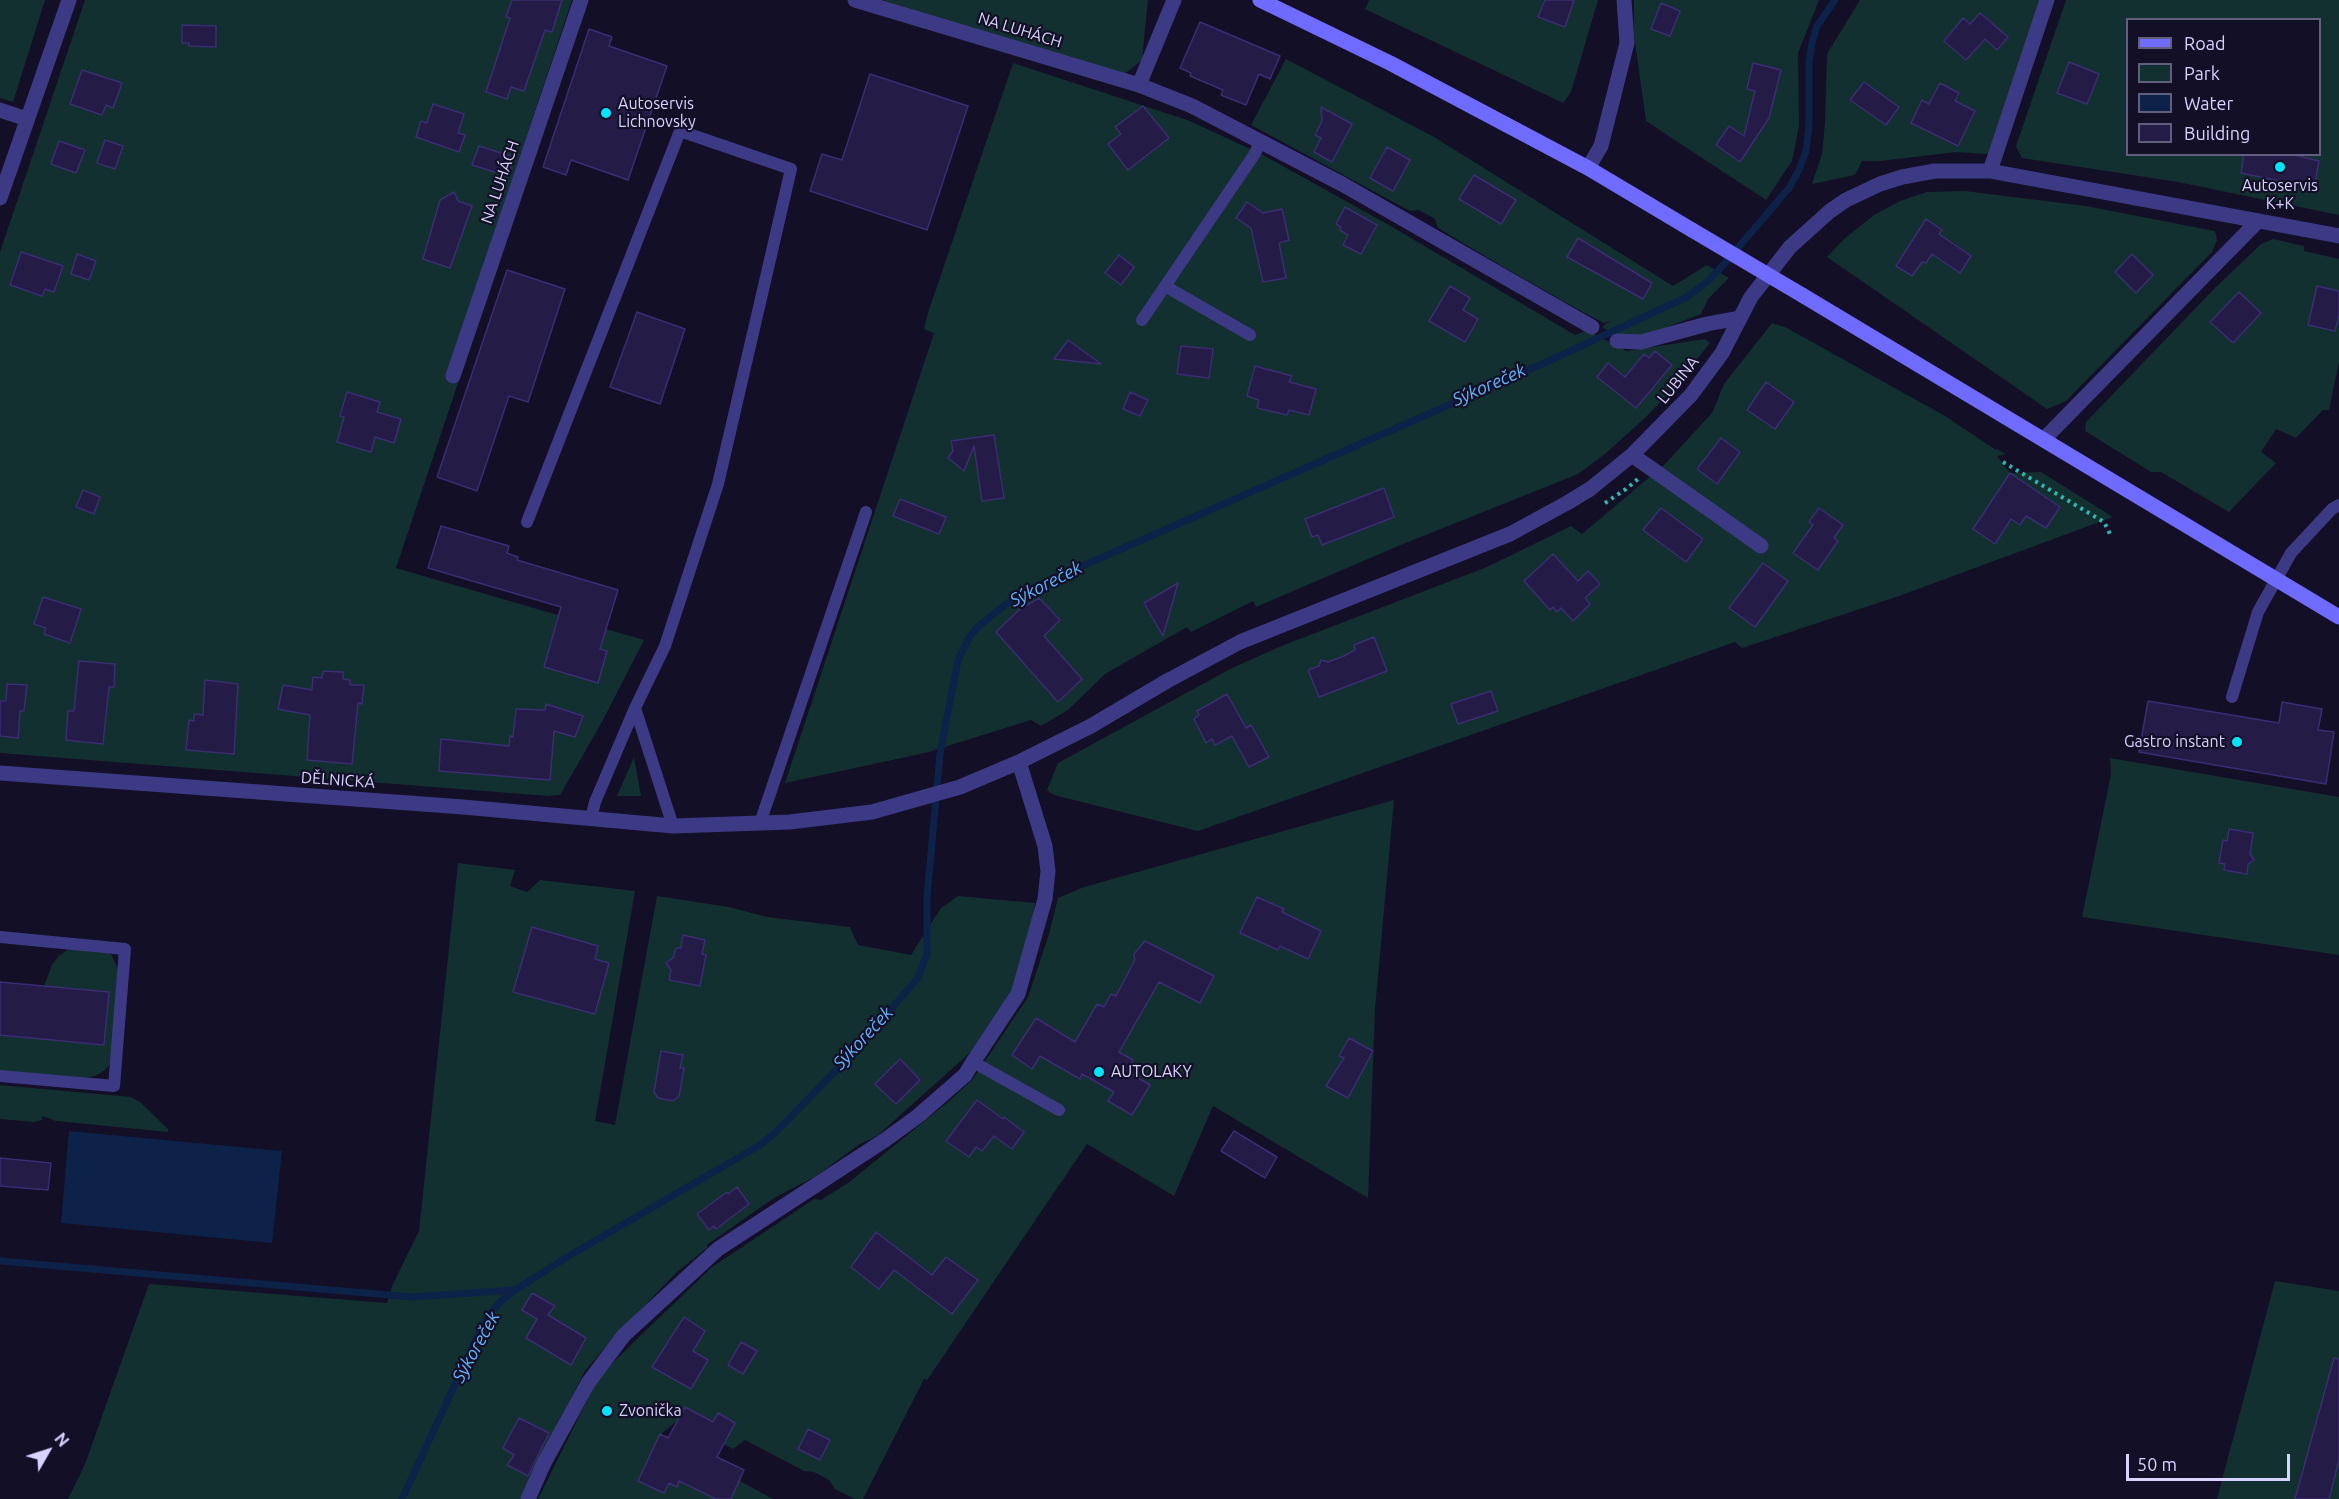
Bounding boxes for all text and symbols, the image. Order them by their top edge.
street label: NA LUHÁCH [976,8,1064,52]
legend [2126,18,2321,156]
text: Road [2184,33,2226,53]
text: Park [2184,63,2220,83]
text: Water [2184,93,2233,113]
place label: Autoservis Lichnovsky [618,94,696,132]
marker: Autoservis Lichnovsky [599,106,613,120]
text: Building [2184,123,2250,143]
street label: NA LUHÁCH [477,138,523,226]
marker: Autoservis K+K [2273,160,2287,174]
place label: Autoservis K+K [2242,176,2318,214]
street label: LUBINA [1653,353,1703,407]
water label: Sýkoreček [1449,359,1529,411]
water label: Sýkoreček [1006,557,1086,611]
place label: Gastro instant [2124,732,2225,752]
marker: Gastro instant [2230,735,2244,749]
street label: DĚLNICKÁ [300,768,376,792]
water label: Sýkoreček [828,1002,898,1074]
place label: AUTOLAKY [1111,1062,1192,1082]
marker: AUTOLAKY [1092,1065,1106,1079]
water label: Sýkoreček [448,1308,504,1386]
place label: Zvonička [619,1401,682,1421]
marker: Zvonička [600,1404,614,1418]
north arrow [18,1421,78,1481]
text: N [51,1429,73,1450]
scale bar [2129,1442,2292,1480]
text: 50 m [2137,1454,2177,1474]

